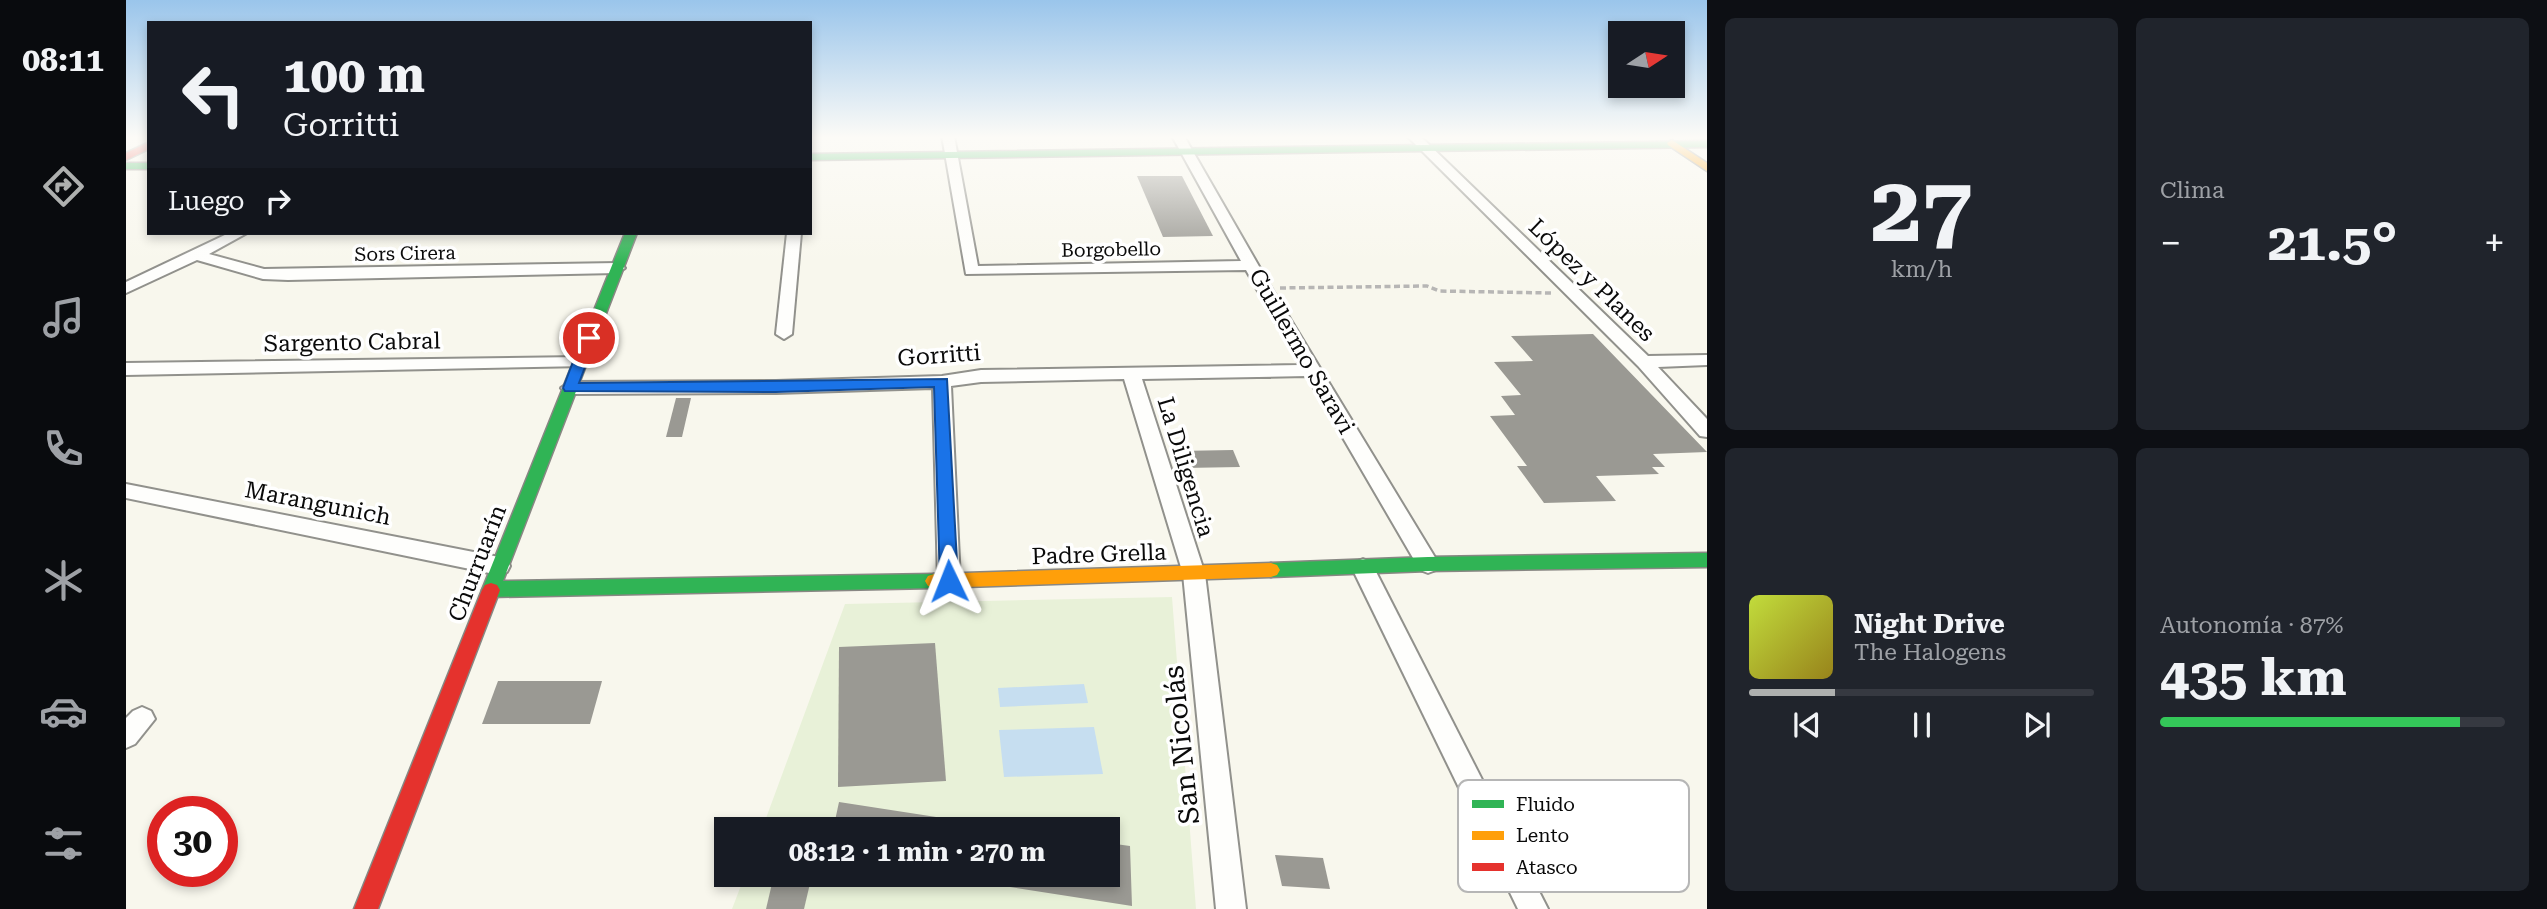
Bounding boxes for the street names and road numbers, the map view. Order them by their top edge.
street label: López y Planes [1523,213,1660,347]
street label: Borgobello [1061,237,1161,262]
street label: Sors Cirera [354,241,457,266]
street label: Guillermo Saravi [1243,264,1360,439]
street label: Sargento Cabral [263,327,441,358]
street label: Gorritti [896,339,982,372]
street label: La Diligencia [1151,394,1220,541]
street label: Marangunich [243,476,393,531]
street label: Churruarín [443,501,512,625]
street label: Padre Grella [1031,539,1168,570]
street label: San Nicolás [1157,664,1206,826]

